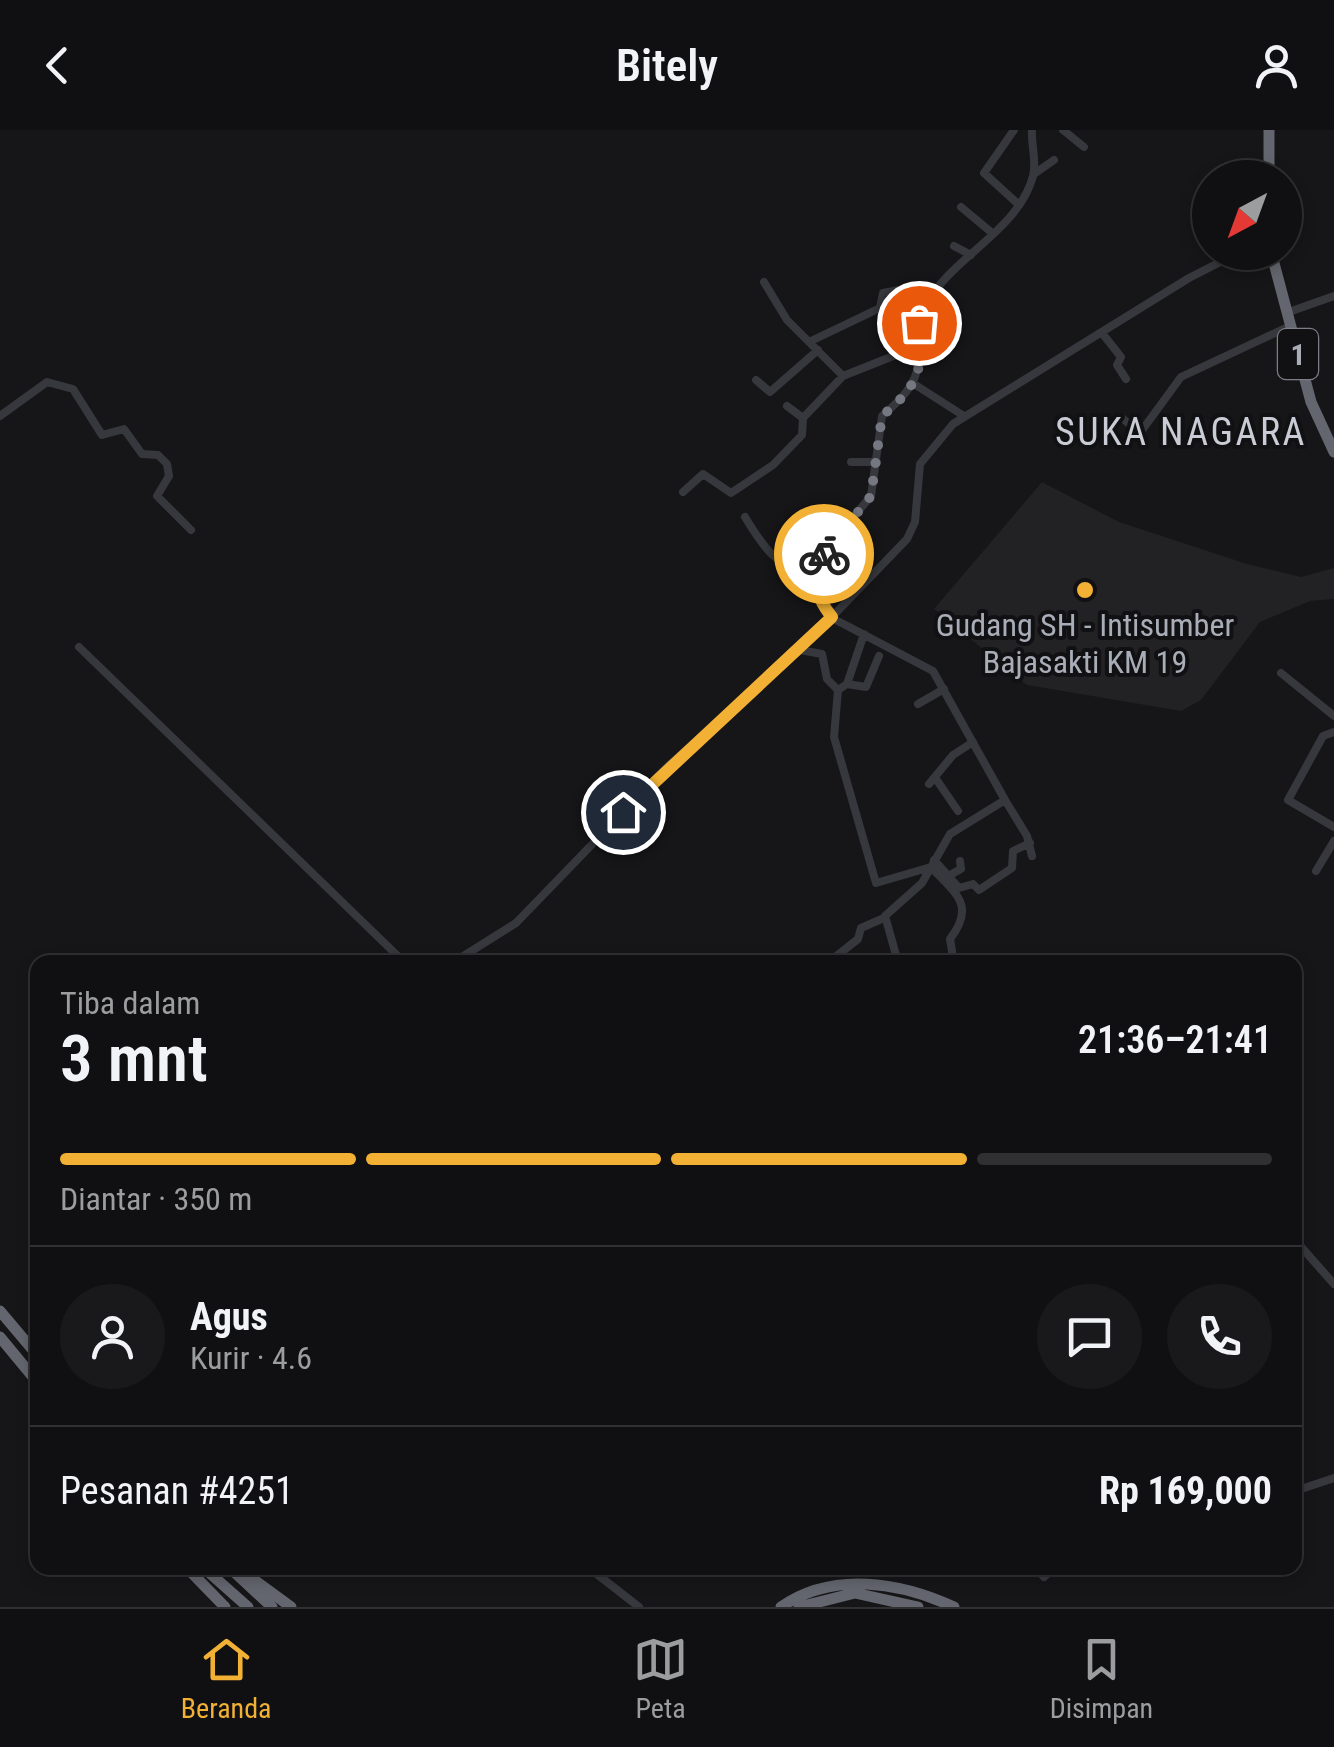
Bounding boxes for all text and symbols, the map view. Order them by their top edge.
icon: back [30,38,85,93]
icon: person [1249,38,1304,93]
text: Bitely [616,39,718,92]
north arrow [1192,160,1302,270]
map controls [1192,160,1302,270]
pin [877,281,962,366]
icon: bag [892,296,947,351]
road number: 1 [1278,329,1318,379]
district label: SUKA NAGARA [1055,410,1307,454]
courier [774,504,874,604]
icon: bike [797,527,852,582]
marker: Gudang SH - Intisumber Bajasakti KM 19 [1074,579,1096,601]
place label: Gudang SH - Intisumber Bajasakti KM 19 [936,606,1234,681]
pin [581,770,666,855]
icon: home [596,785,651,840]
text: Tiba dalam [60,984,200,1022]
text: 21:36–21:41 [1078,1018,1272,1062]
text: 3 mnt [60,1021,208,1097]
text: Diantar · 350 m [60,1180,252,1218]
button: person [60,1284,165,1389]
button: chat [1037,1284,1142,1389]
button: phone [1167,1284,1272,1389]
text: Agus [190,1295,268,1339]
text: Kurir · 4.6 [190,1339,312,1377]
text: Pesanan #4251 [60,1469,294,1513]
text: Rp 169,000 [1099,1469,1272,1513]
tab: Beranda [181,1632,271,1725]
tab: Peta [633,1632,688,1725]
tab: Disimpan [1050,1632,1153,1725]

